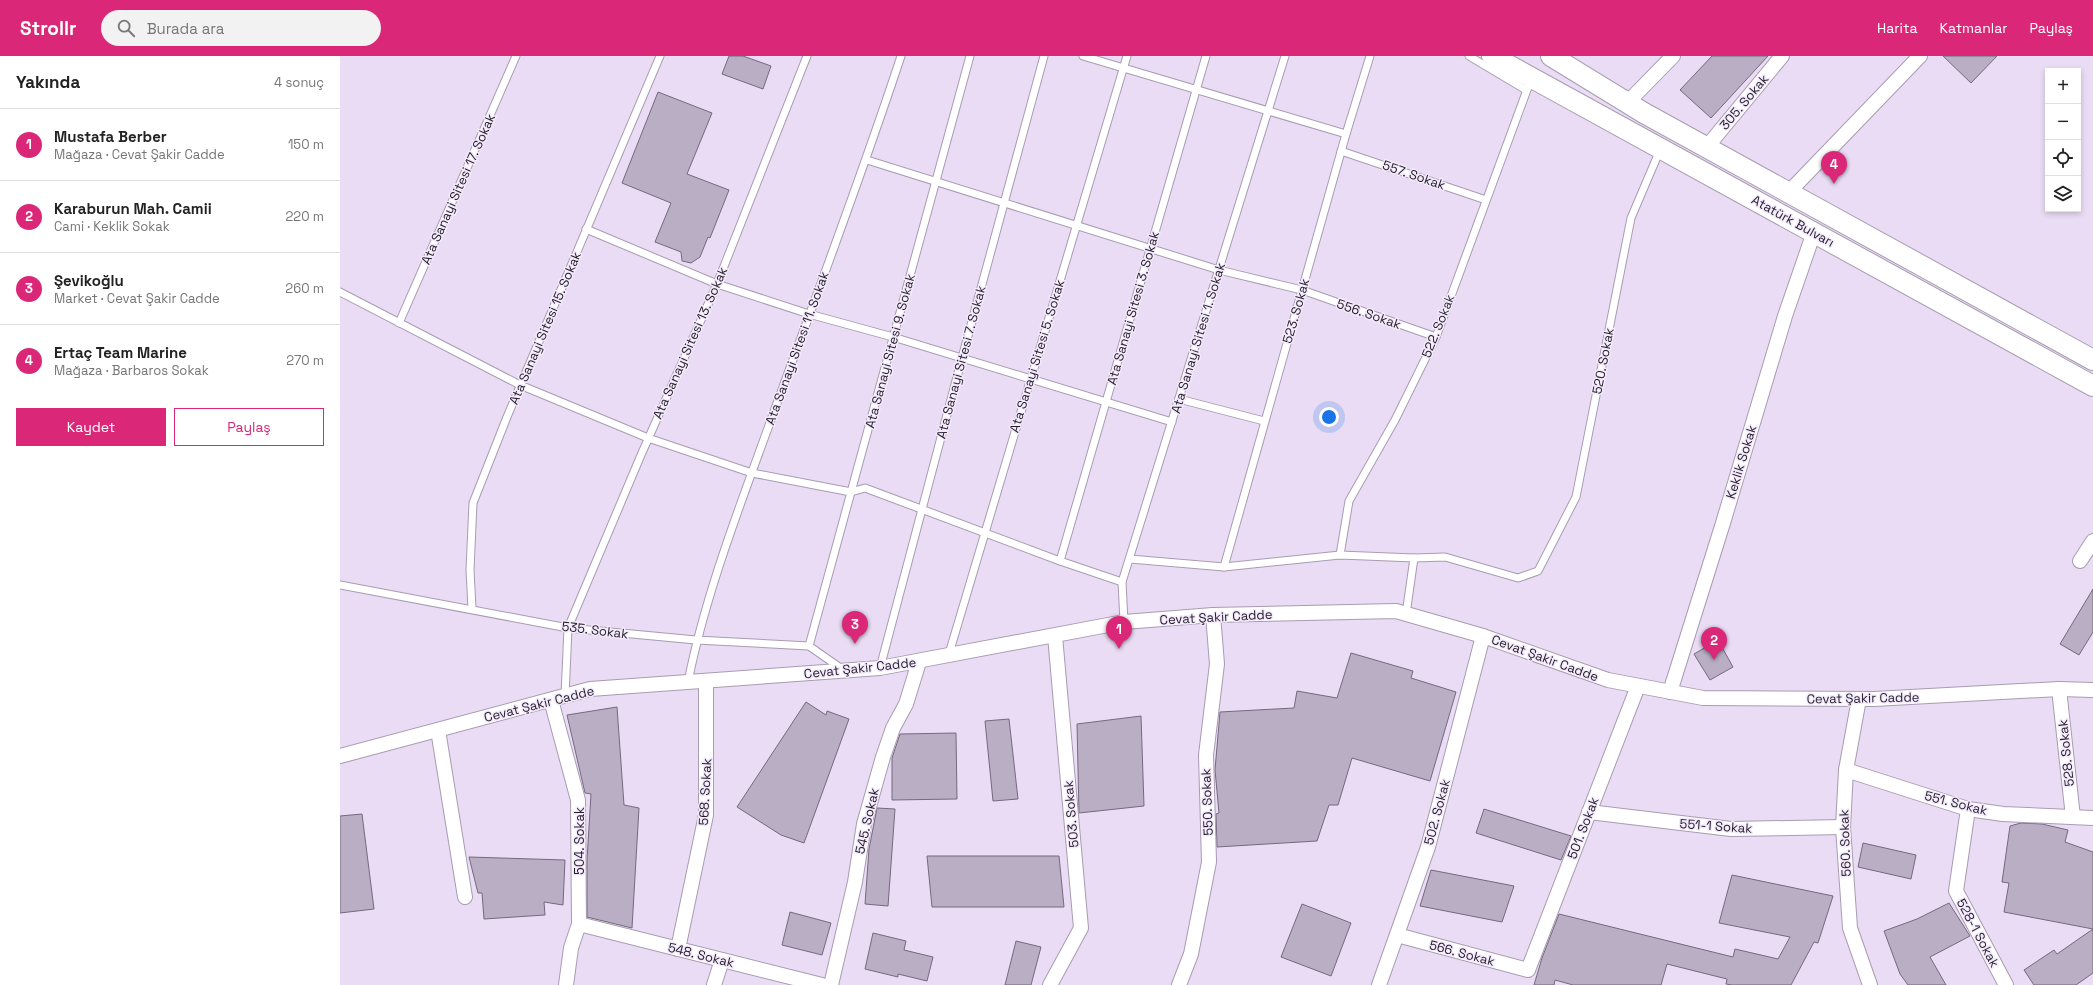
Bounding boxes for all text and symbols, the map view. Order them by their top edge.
search box [101,10,381,46]
text: Strollr [20,16,77,41]
icon: search [115,17,137,39]
text: Burada ara [147,19,224,38]
text: Harita [1877,19,1917,37]
text: Katmanlar [1939,19,2008,37]
text: Paylaş [2030,19,2073,37]
map controls [2045,68,2081,212]
button: + [2045,68,2081,104]
text: Yakında [16,71,80,93]
street label: 305. Sokak [1716,71,1772,133]
text: 4 sonuç [274,74,324,91]
button: − [2045,104,2081,140]
street label: Ata Sanayi Sitesi 17. Sokak [417,111,499,267]
text: Mustafa Berber [54,127,167,146]
text: 1 [26,136,32,153]
text: 150 m [288,136,324,153]
button: locate [2045,140,2081,176]
text: Mağaza · Cevat Şakir Cadde [54,146,225,163]
pin: 4 [1821,151,1847,184]
street label: 557. Sokak [1380,156,1448,194]
button: layers [2045,176,2081,212]
street label: Atatürk Bulvarı [1749,191,1837,251]
text: Karaburun Mah. Camii [54,199,212,218]
text: 2 [25,208,33,225]
text: 220 m [285,208,324,225]
text: Cami · Keklik Sokak [54,218,170,235]
street label: Ata Sanayi Sitesi 3. Sokak [1103,229,1163,387]
street label: Ata Sanayi Sitesi 15. Sokak [505,249,585,407]
street label: Ata Sanayi Sitesi 1. Sokak [1167,261,1229,415]
street label: Ata Sanayi Sitesi 13. Sokak [649,264,731,422]
street label: Ata Sanayi Sitesi 11. Sokak [761,269,833,427]
text: Şevikoğlu [54,271,124,290]
street label: Ata Sanayi Sitesi 9. Sokak [861,272,919,430]
street label: Ata Sanayi Sitesi 5. Sokak [1006,277,1068,435]
street label: 523. Sokak [1279,277,1313,345]
text: 3 [25,280,33,297]
text: 260 m [285,280,324,297]
street label: Ata Sanayi Sitesi 7. Sokak [932,284,990,440]
text: Market · Cevat Şakir Cadde [54,290,220,307]
street label: 522. Sokak [1418,292,1458,360]
street label: 556. Sokak [1335,295,1403,333]
street label: 520. Sokak [1588,326,1618,396]
text: Ertaç Team Marine [54,343,187,362]
text: 4 [25,352,33,369]
text: 270 m [286,352,324,369]
text: Mağaza · Barbaros Sokak [54,362,209,379]
your location [1319,407,1339,427]
button: Kaydet [16,408,166,446]
button: Paylaş [174,408,324,446]
street label: Keklik Sokak [1722,423,1760,501]
street label: Cevat Şakir Cadde [1159,606,1273,628]
pin: 3 [842,611,868,644]
pin: 1 [1106,616,1132,649]
street label: 535. Sokak [561,617,629,643]
pin: 2 [1701,627,1727,660]
street label: Cevat Şakir Cadde [1489,631,1601,685]
street label: Cevat Şakir Cadde [803,654,917,682]
street label: Cevat Şakir Cadde [482,682,596,726]
street label: Cevat Şakir Cadde [1806,689,1920,707]
street label: 528. Sokak [2054,719,2078,787]
street label: 568. Sokak [695,758,715,826]
street label: 550. Sokak [1197,768,1217,836]
street label: 502. Sokak [1420,777,1454,847]
street label: 503. Sokak [1060,780,1082,848]
street label: 545. Sokak [851,786,883,856]
street label: 551. Sokak [1923,787,1989,819]
street label: 501. Sokak [1563,795,1603,861]
street label: 504. Sokak [571,807,588,875]
street label: 560. Sokak [1835,809,1855,877]
street label: 551-1 Sokak [1679,815,1753,837]
street label: 528-1 Sokak [1953,896,2003,970]
street label: 566. Sokak [1427,936,1497,970]
street label: 548. Sokak [666,939,736,971]

